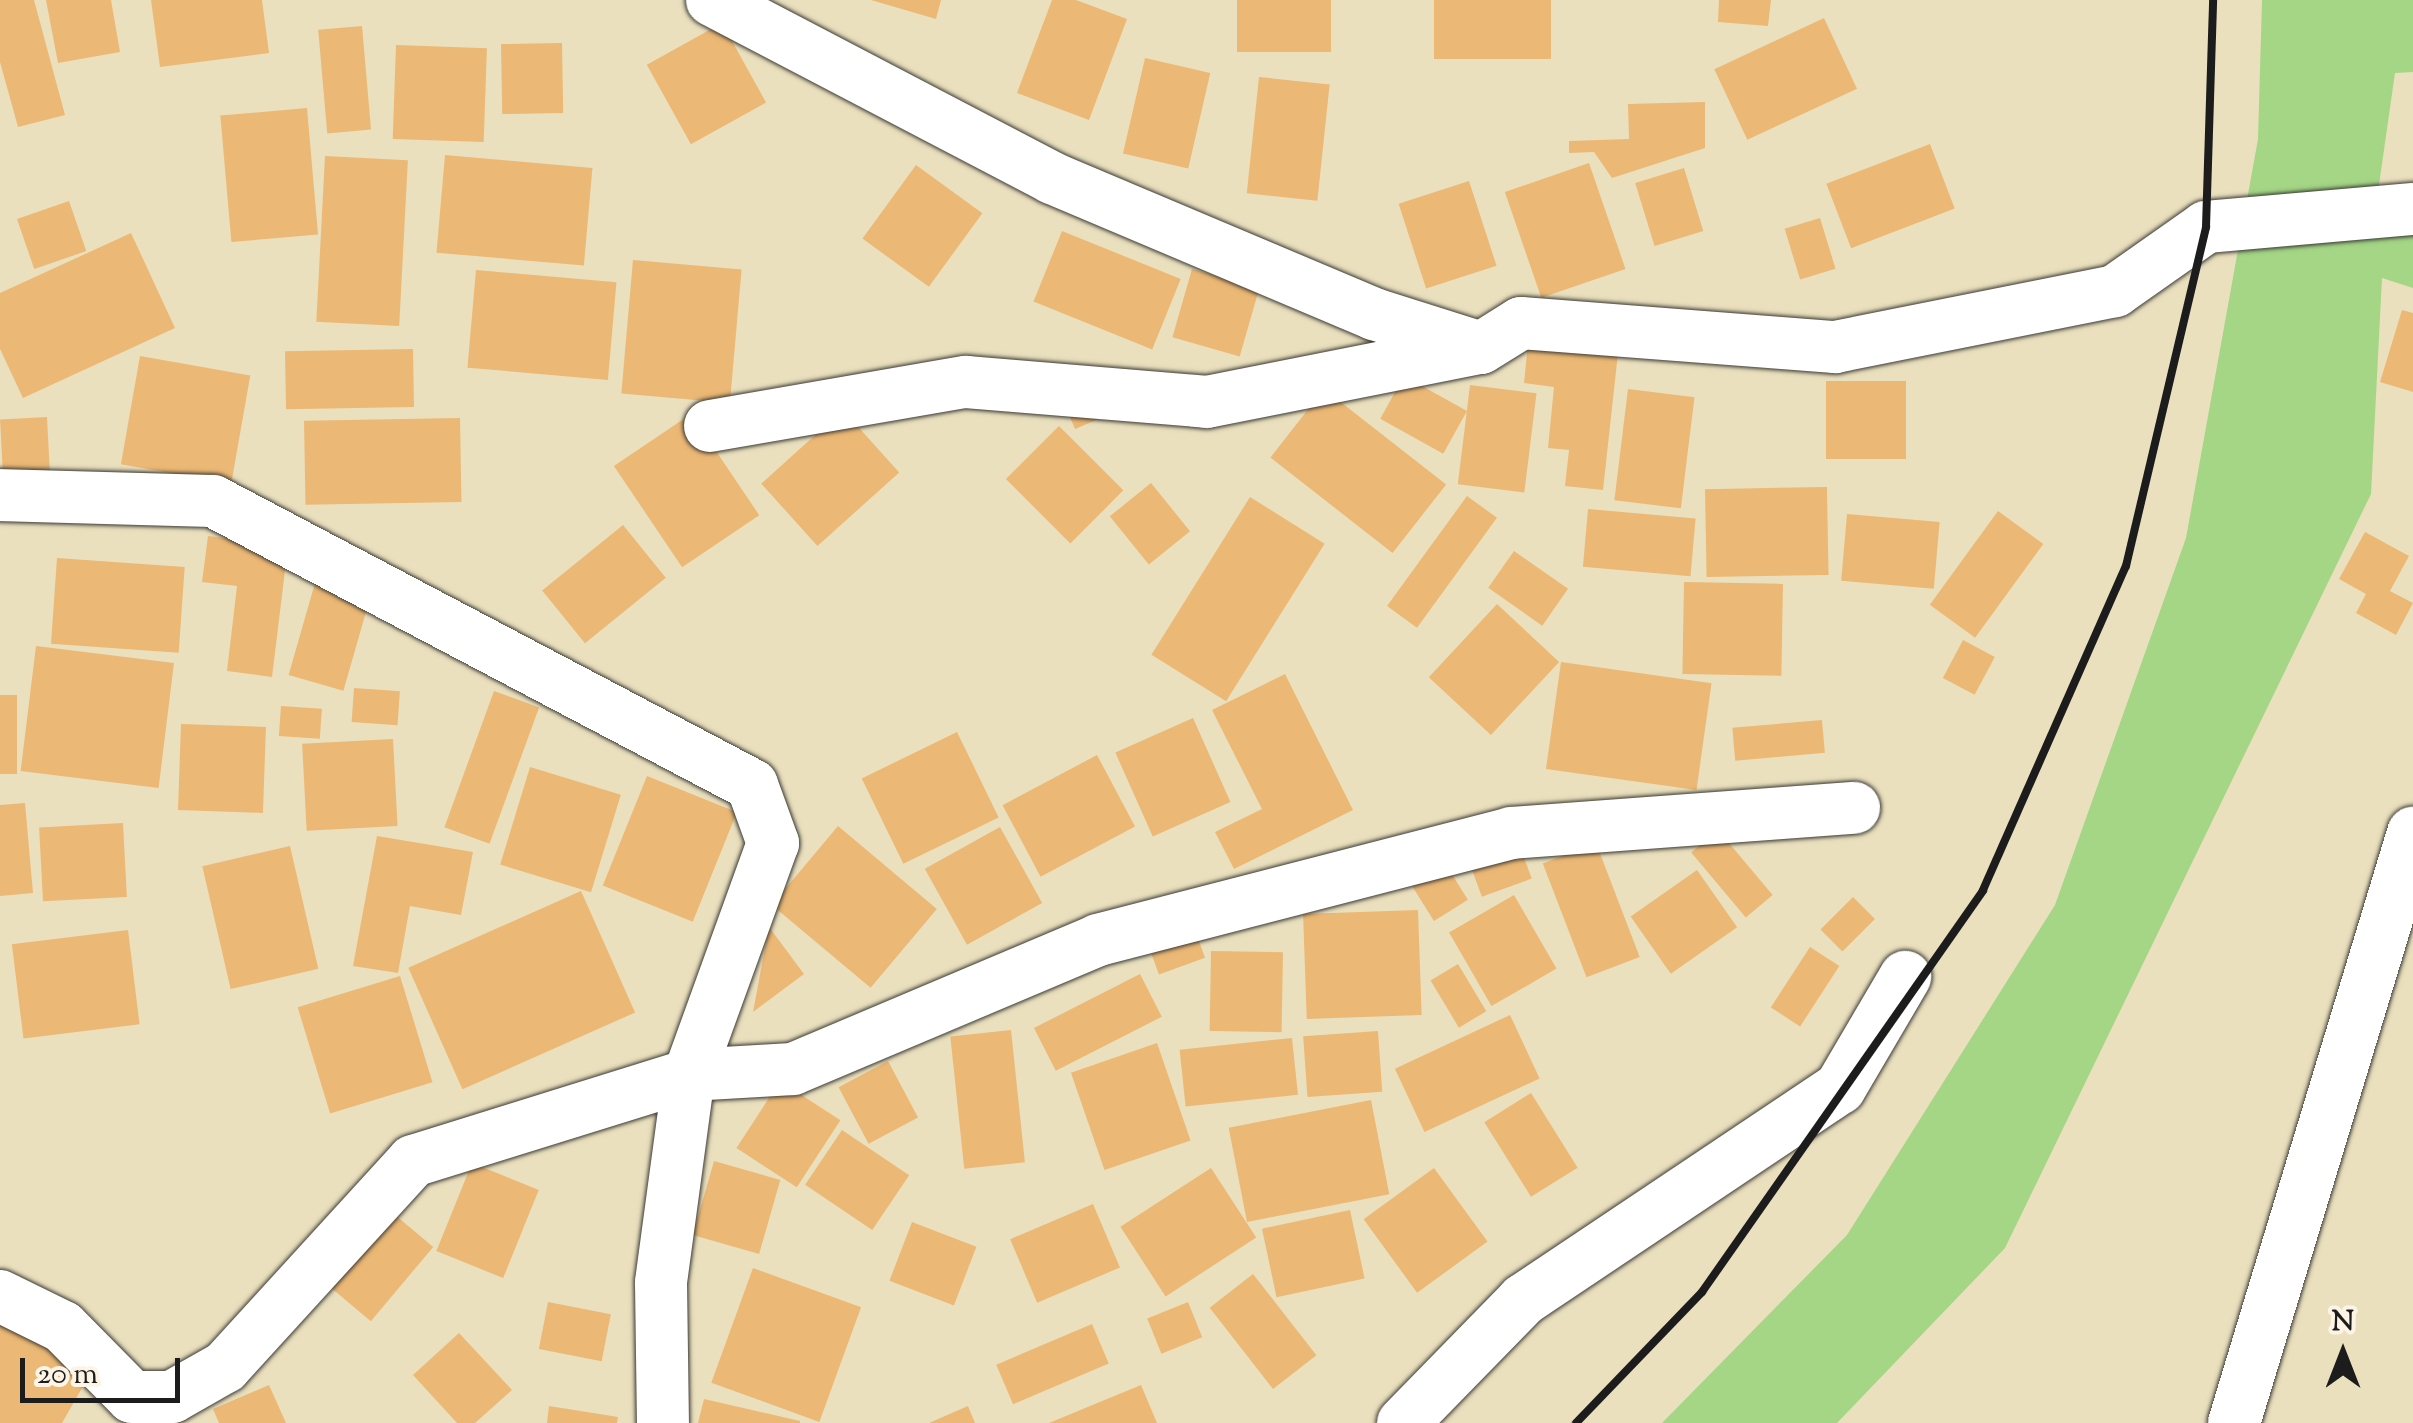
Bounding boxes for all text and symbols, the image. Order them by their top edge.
north arrow [2293,1303,2393,1403]
text: N [2332,1303,2354,1343]
scale bar [25,1338,185,1400]
text: 20 m [37,1354,98,1397]

